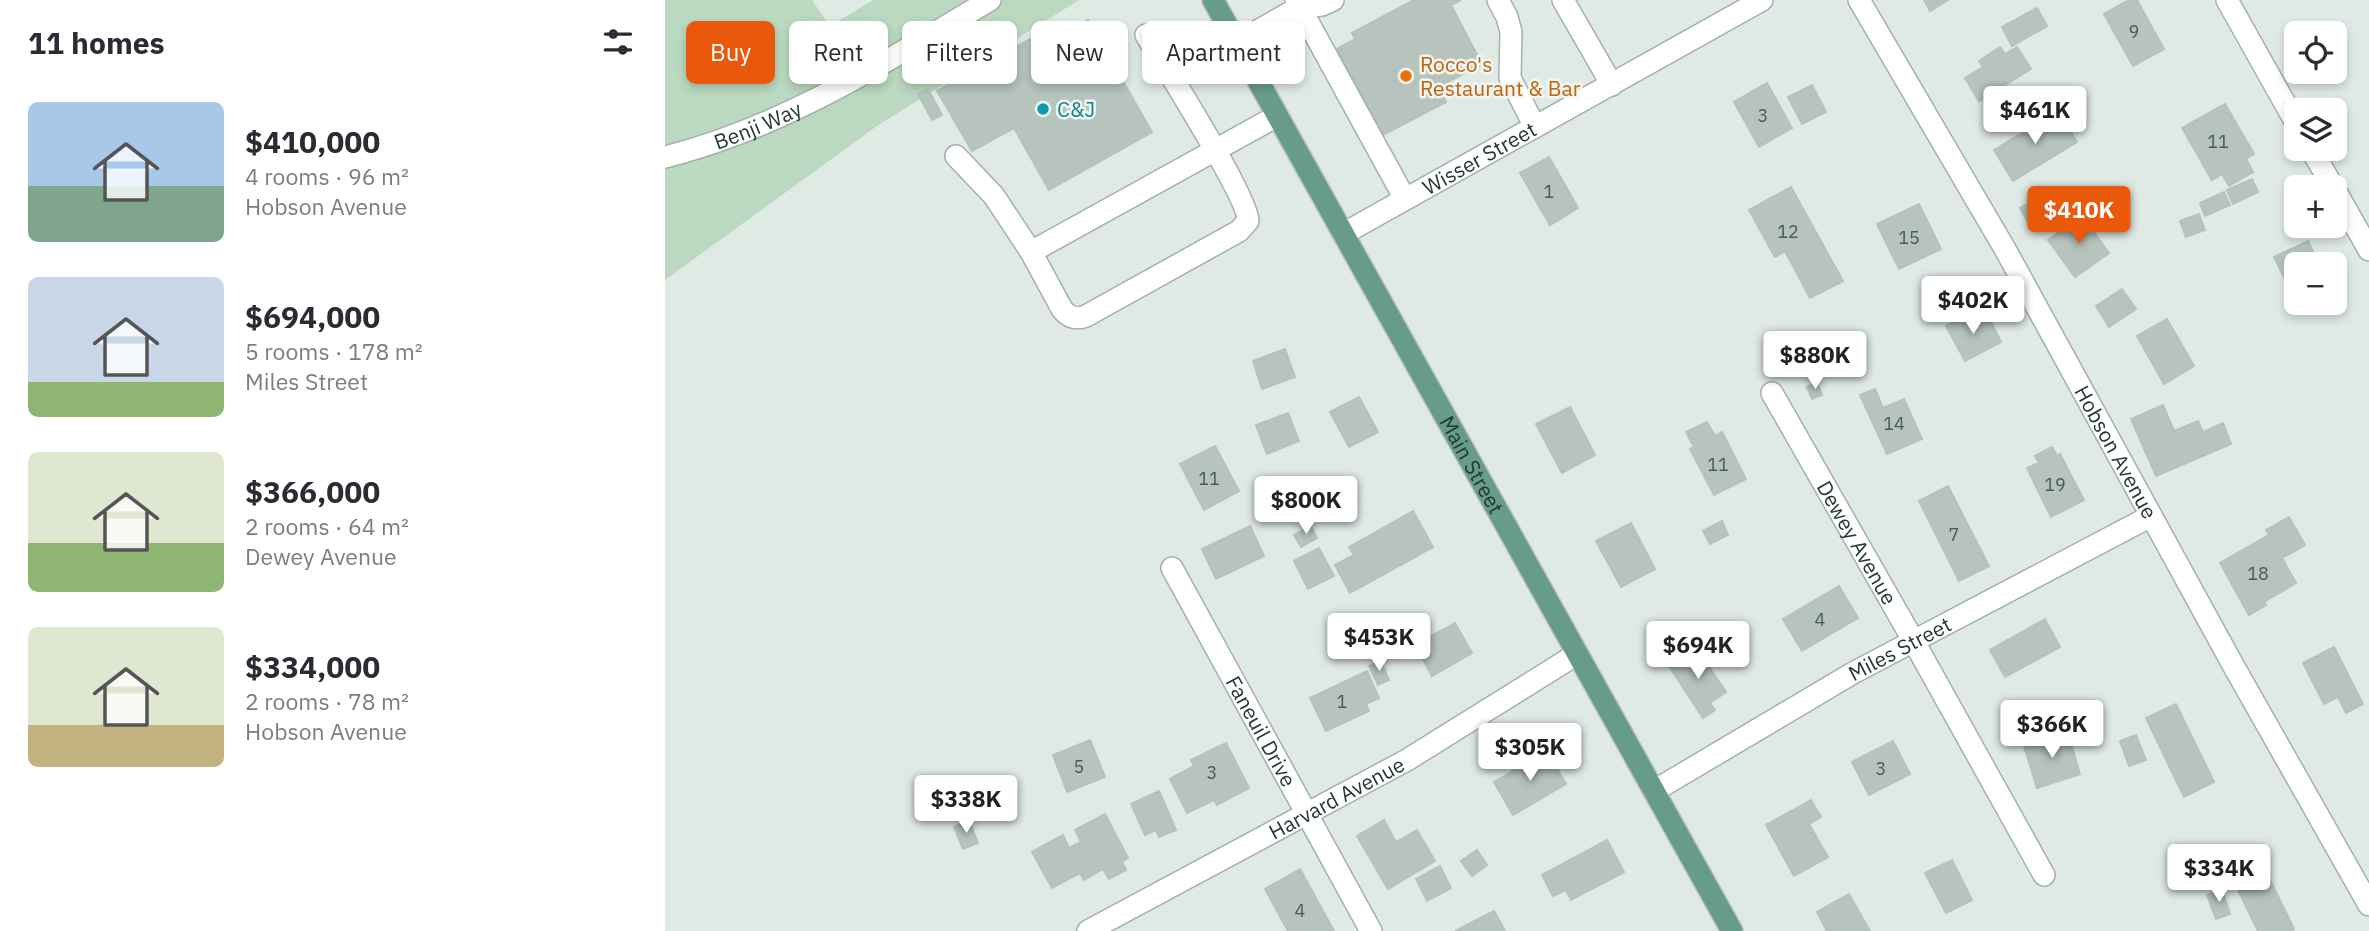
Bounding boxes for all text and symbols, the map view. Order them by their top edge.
house number: 9 [2129,20,2139,43]
chip: Buy [686,21,775,84]
chip: Rent [789,21,888,84]
chip: Filters [902,21,1017,84]
chip: New [1031,21,1128,84]
chip: Apartment [1142,21,1305,84]
map controls [2284,21,2347,315]
button: locate [2284,21,2347,84]
text: 11 homes [28,23,165,62]
icon: filters [599,23,637,61]
place label: Rocco's Restaurant & Bar [1420,50,1581,102]
marker: Rocco's Restaurant & Bar [1398,68,1414,84]
pin: $461K [1986,86,2084,146]
street label: Benji Way [710,94,807,156]
text: $461K [1999,94,2071,124]
place label: C&J [1057,95,1095,123]
button: layers [2284,98,2347,161]
marker: C&J [1035,101,1051,117]
house number: 3 [1758,104,1768,127]
street label: Wisser Street [1417,115,1541,201]
text: $410,000 [245,122,380,161]
icon: home [84,130,168,214]
house number: 11 [2207,130,2229,153]
text: 4 rooms · 96 m² [245,161,409,191]
button: + [2284,175,2347,238]
house number: 1 [1544,180,1554,203]
pin: $410K [2030,187,2128,246]
text: Hobson Avenue [245,191,407,221]
text: $410K [2043,194,2115,224]
house number: 12 [1777,220,1799,243]
house number: 15 [1898,226,1920,249]
button: − [2284,252,2347,315]
pin: $402K [1924,276,2022,336]
text: $402K [1937,284,2009,314]
text: $694,000 [245,297,380,336]
icon: home [84,305,168,389]
pin: $880K [1766,332,1864,391]
text: 5 rooms · 178 m² [245,336,423,366]
text: $880K [1779,339,1851,369]
text: Miles Street [245,366,368,396]
street label: Hobson Avenue [2068,380,2164,523]
street label: Main Street [1434,411,1511,519]
house number: 14 [1883,412,1905,435]
house number: 11 [1707,453,1729,476]
house number: 11 [1198,467,1220,490]
text: $366,000 [245,472,380,511]
house number: 19 [2044,473,2066,496]
street label: Dewey Avenue [1811,475,1904,610]
pin: $800K [1257,476,1355,536]
icon: home [84,480,168,564]
text: $800K [1270,484,1342,514]
text: 2 rooms · 64 m² [245,511,409,541]
house number: 7 [1949,523,1959,546]
text: Dewey Avenue [245,541,397,571]
house number: 18 [2247,562,2269,585]
house number: 4 [1815,608,1826,631]
street label: Miles Street [1843,610,1956,687]
pin: $453K [1330,614,1428,673]
text: $453K [1343,621,1415,651]
pin: $694K [1649,622,1747,681]
text: $694K [1662,629,1734,659]
text: $334,000 [245,647,380,686]
icon: home [84,655,168,739]
street label: Faneuil Drive [1220,671,1303,791]
text: 2 rooms · 78 m² [245,686,409,716]
house number: 1 [1337,690,1347,713]
pin: $366K [2003,700,2101,760]
text: $366K [2016,708,2088,738]
text: Hobson Avenue [245,716,407,746]
pin: $305K [1481,724,1579,783]
text: $305K [1494,731,1566,761]
street label: Harvard Avenue [1264,750,1409,846]
house number: 5 [1074,755,1084,778]
house number: 3 [1876,757,1886,780]
house number: 3 [1207,761,1217,784]
pin: $338K [917,776,1015,835]
text: $338K [930,783,1002,813]
pin: $334K [2170,844,2268,904]
text: $334K [2183,852,2255,882]
house number: 4 [1295,899,1306,922]

